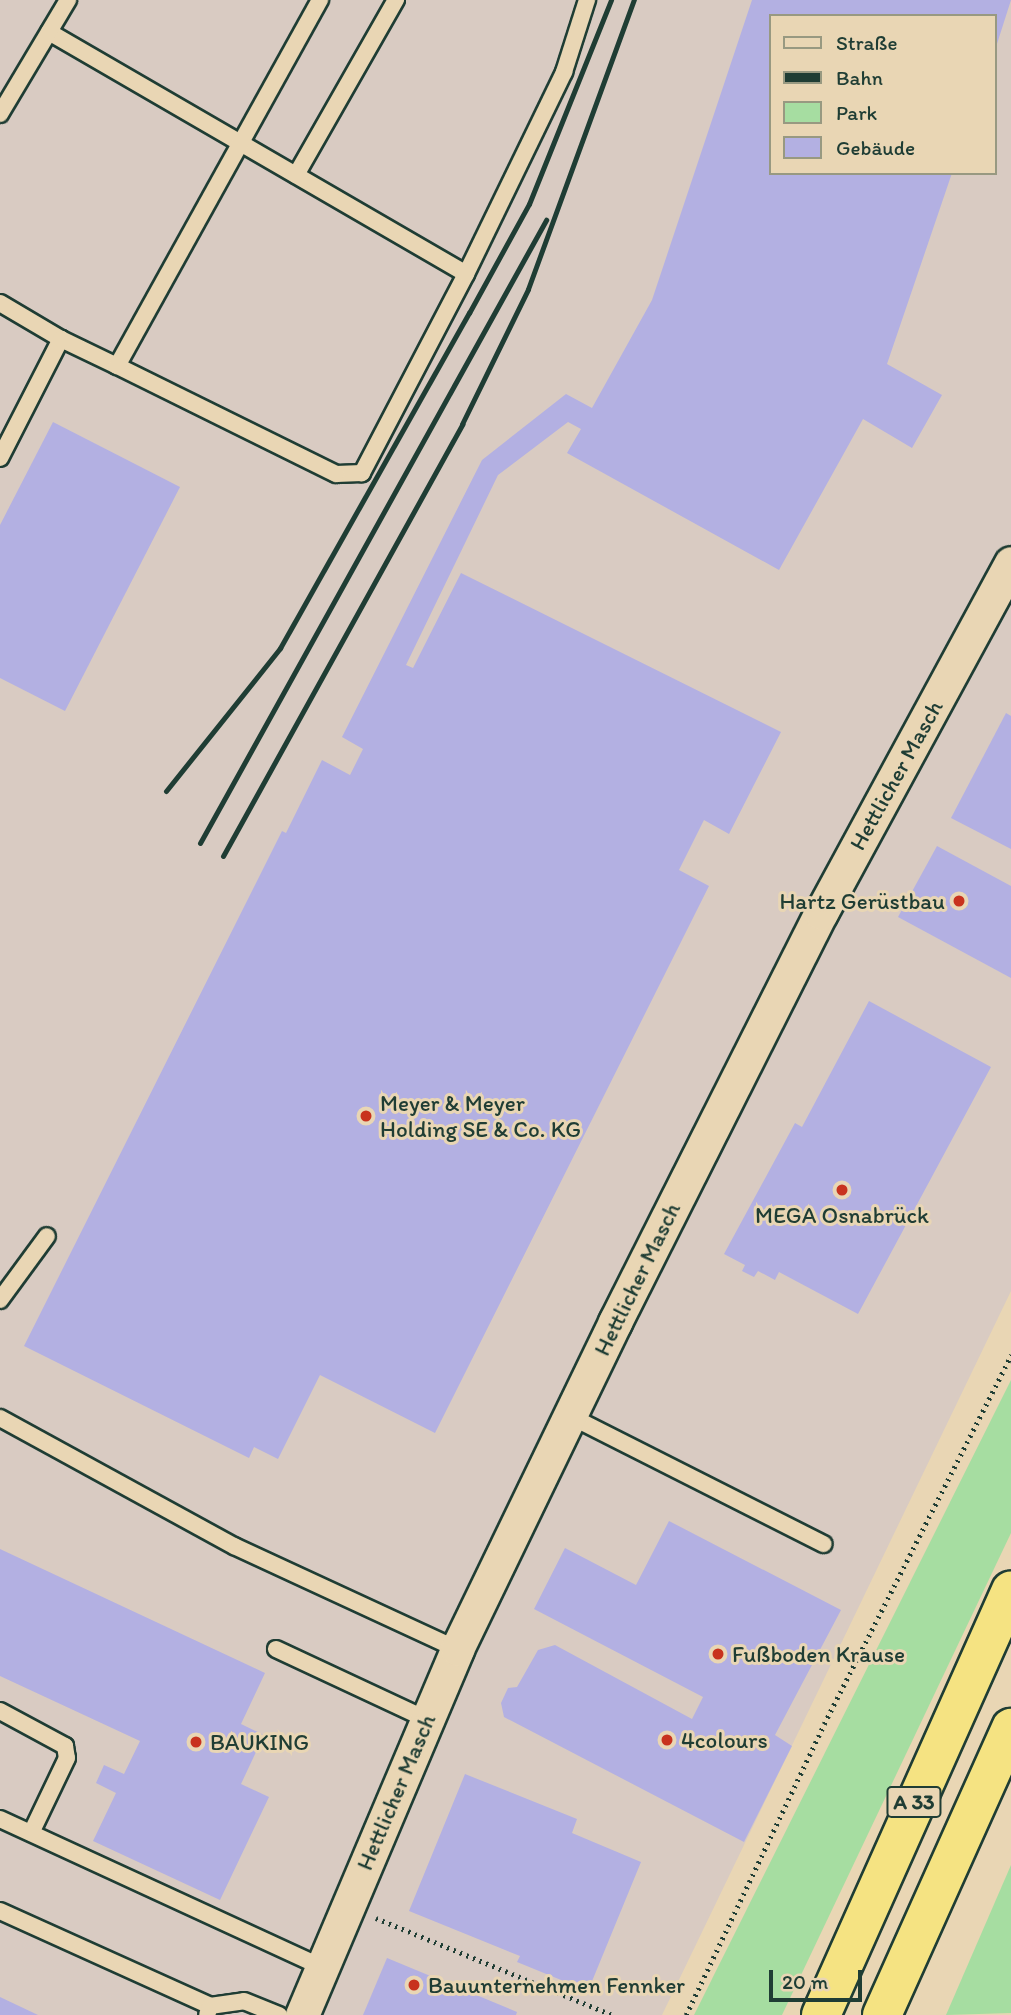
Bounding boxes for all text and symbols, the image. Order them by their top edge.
legend [769,14,997,175]
text: Straße [836,30,897,55]
text: Bahn [836,65,883,90]
text: Park [836,100,877,125]
text: Gebäude [836,135,915,160]
street label: Hettlicher Masch [844,695,948,855]
place label: Hartz Gerüstbau [780,887,945,915]
marker: Hartz Gerüstbau [951,893,967,909]
place label: Meyer & Meyer Holding SE & Co. KG [380,1089,581,1143]
marker: Meyer & Meyer Holding SE & Co. KG [358,1108,374,1124]
marker: MEGA Osnabrück [834,1182,850,1198]
street label: Hettlicher Masch [588,1198,686,1360]
place label: MEGA Osnabrück [755,1201,929,1229]
place label: Fußboden Krause [732,1640,905,1668]
marker: Fußboden Krause [710,1646,726,1662]
street label: Hettlicher Masch [351,1710,441,1874]
place label: 4colours [681,1726,768,1754]
place label: BAUKING [210,1728,309,1756]
marker: 4colours [659,1732,675,1748]
marker: BAUKING [188,1734,204,1750]
road number: A 33 [886,1784,942,1820]
scale bar [773,1955,866,1999]
text: 20 m [782,1969,828,1994]
place label: Bauunternehmen Fennker [428,1971,685,1999]
marker: Bauunternehmen Fennker [406,1977,422,1993]

